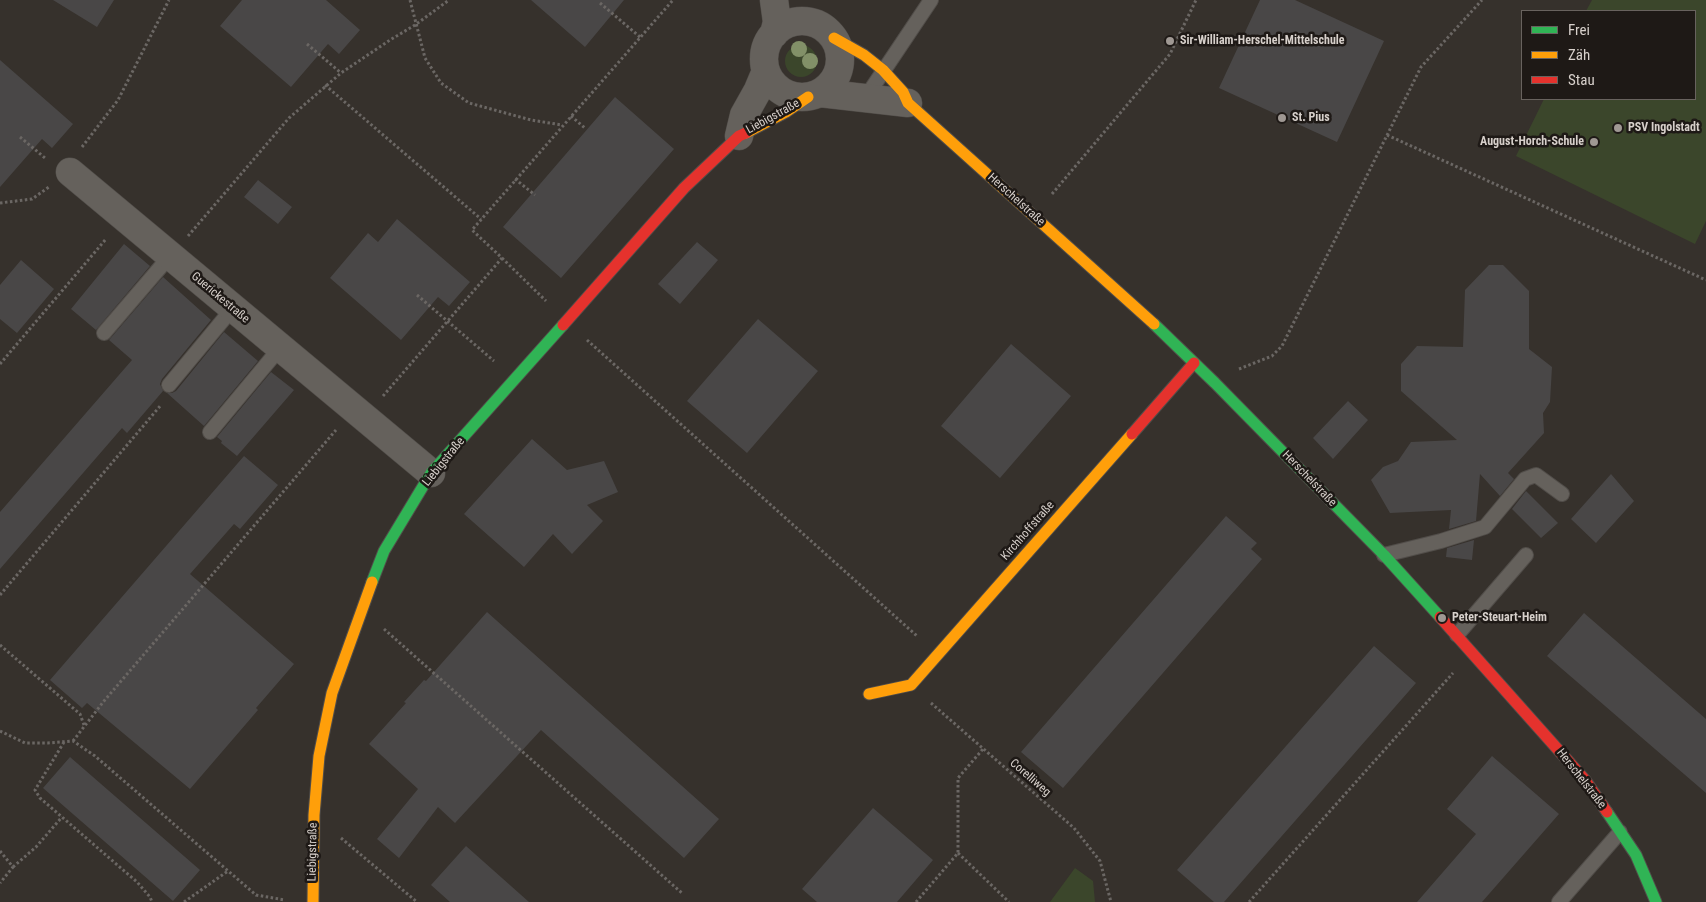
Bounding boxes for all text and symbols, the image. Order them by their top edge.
legend [1521,10,1696,100]
text: Frei [1568,21,1590,39]
place label: Sir-William-Herschel-Mittelschule [1180,34,1345,48]
marker: Sir-William-Herschel-Mittelschule [1164,35,1176,47]
text: Zäh [1568,46,1590,64]
text: Stau [1568,71,1595,89]
street label: Liebigstraße [744,96,802,138]
place label: St. Pius [1292,111,1330,125]
marker: St. Pius [1276,112,1288,124]
place label: PSV Ingolstadt [1628,121,1700,135]
marker: PSV Ingolstadt [1612,122,1624,134]
place label: August-Horch-Schule [1480,135,1584,149]
marker: August-Horch-Schule [1588,136,1600,148]
street label: Herschelstraße [984,171,1048,229]
street label: Guerickestraße [188,270,252,326]
street label: Liebigstraße [420,435,468,489]
street label: Herschelstraße [1279,448,1339,510]
street label: Kirchhoffstraße [998,498,1058,564]
place label: Peter-Steuart-Heim [1452,611,1547,625]
marker: Peter-Steuart-Heim [1436,612,1448,624]
street label: Herschelstraße [1553,746,1609,812]
street label: Corelliweg [1007,756,1053,800]
street label: Liebigstraße [305,822,321,882]

